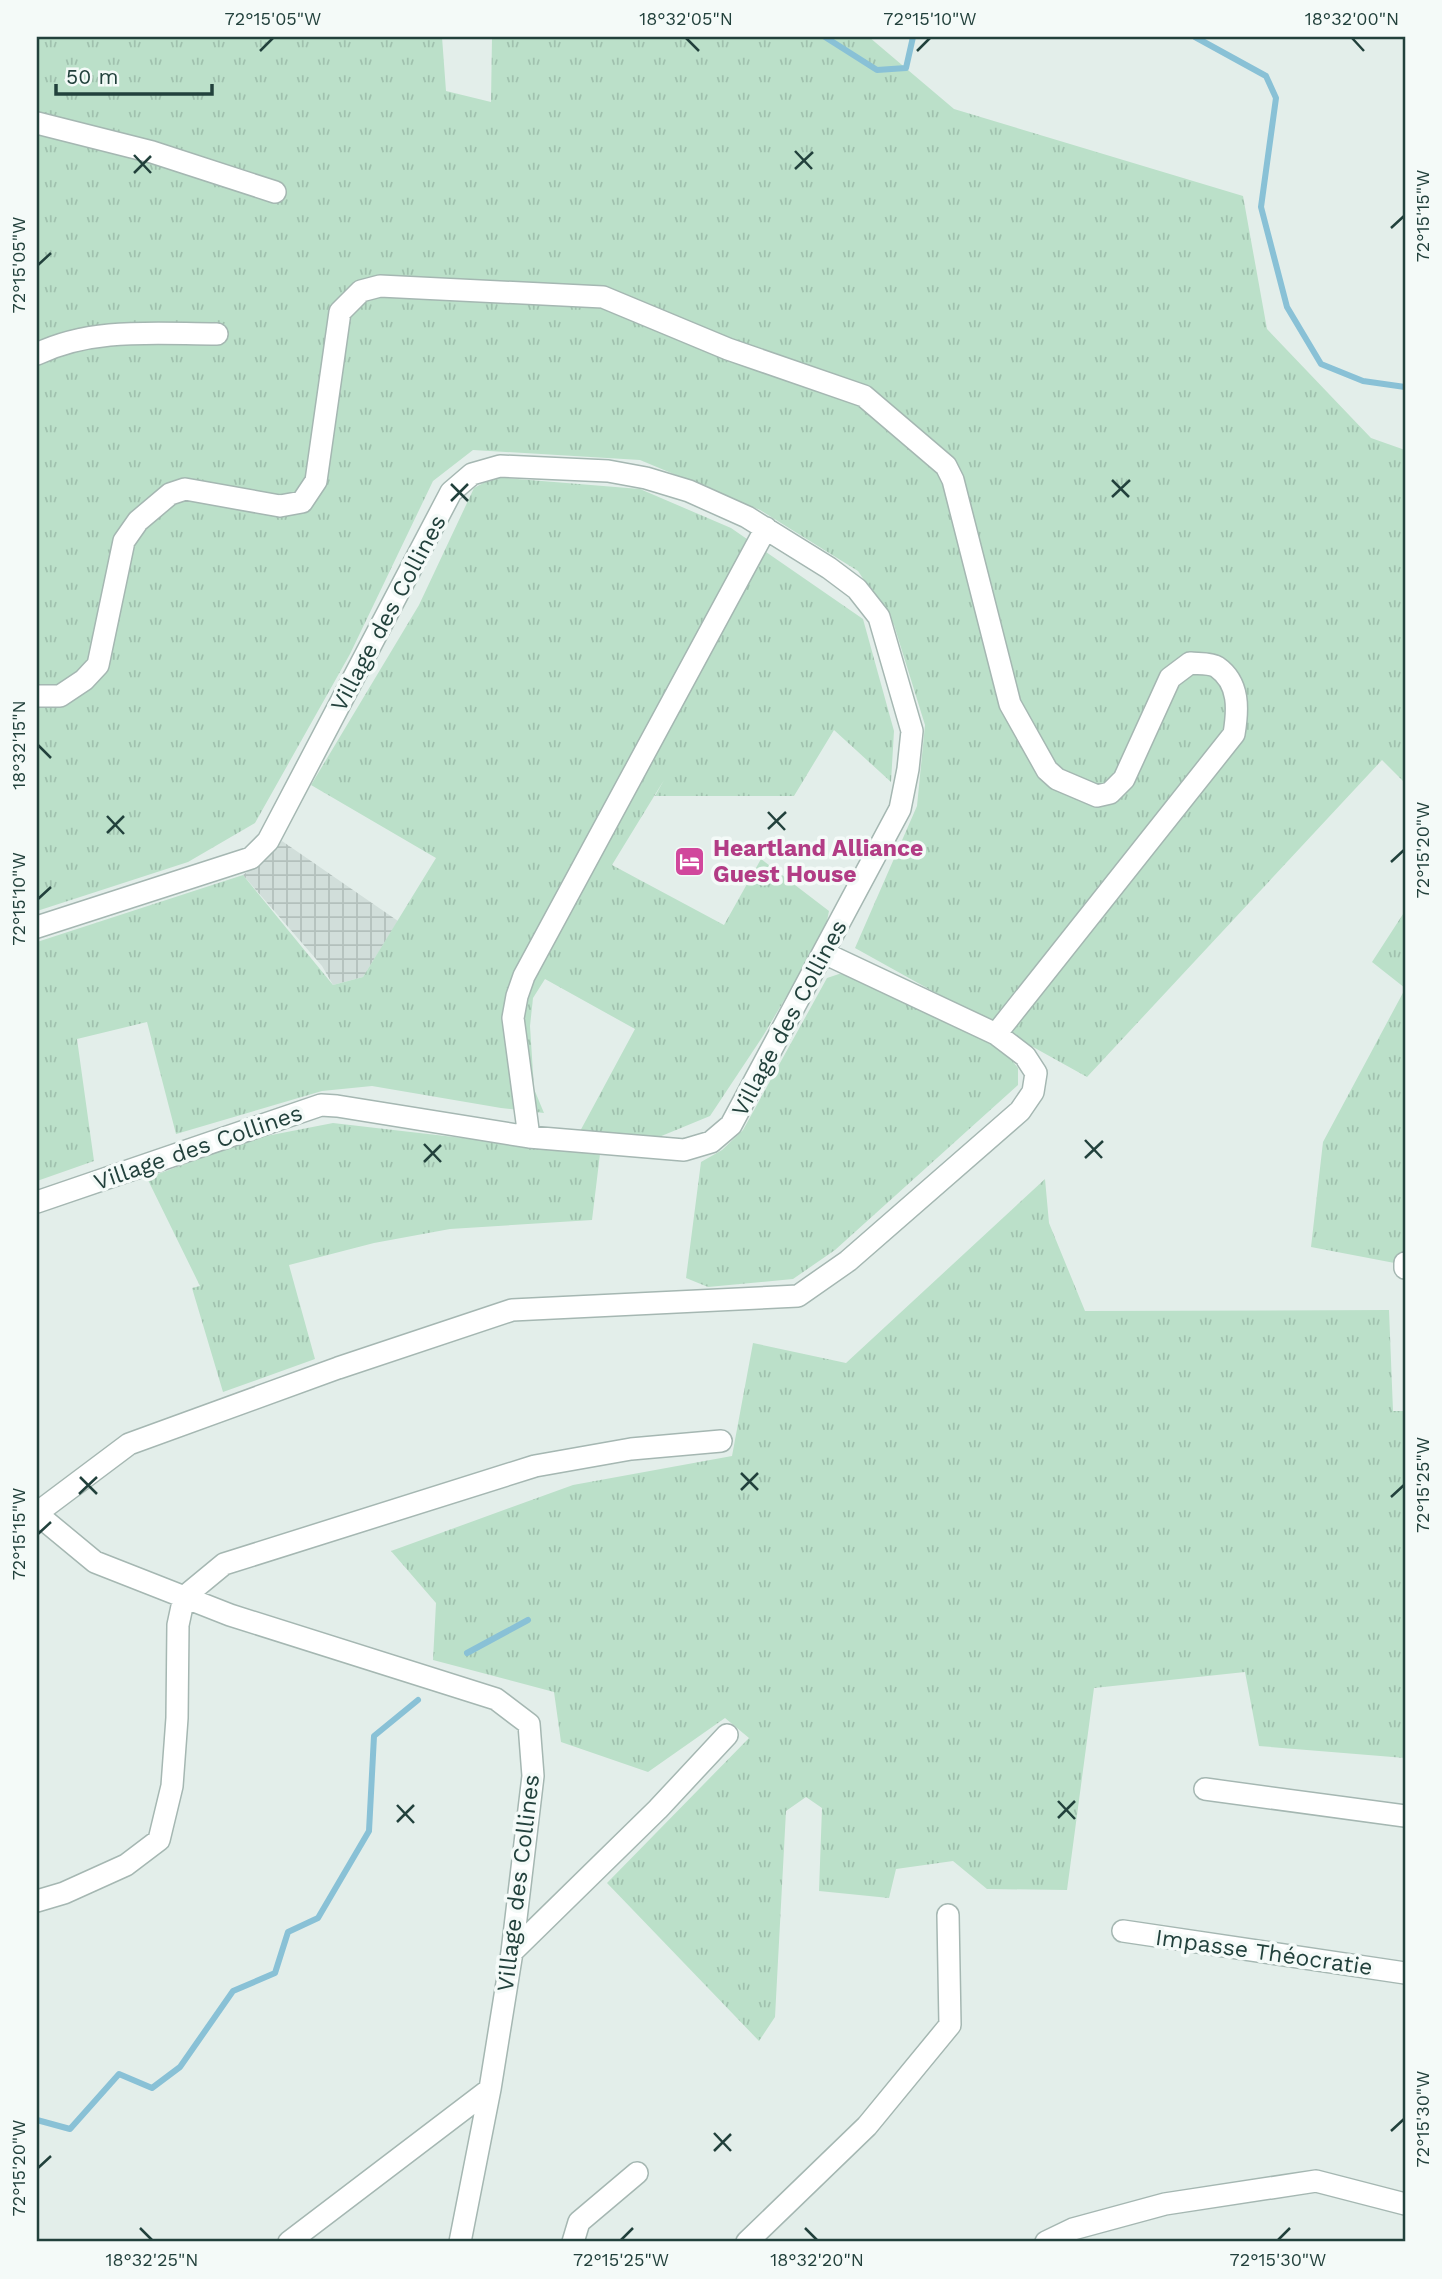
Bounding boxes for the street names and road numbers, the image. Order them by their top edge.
street label: Village des Collines [325,510,452,716]
street label: Village des Collines [726,915,853,1121]
street label: Village des Collines [90,1099,306,1196]
street label: Village des Collines [492,1773,545,1993]
street label: Impasse Théocratie [1154,1924,1374,1981]

